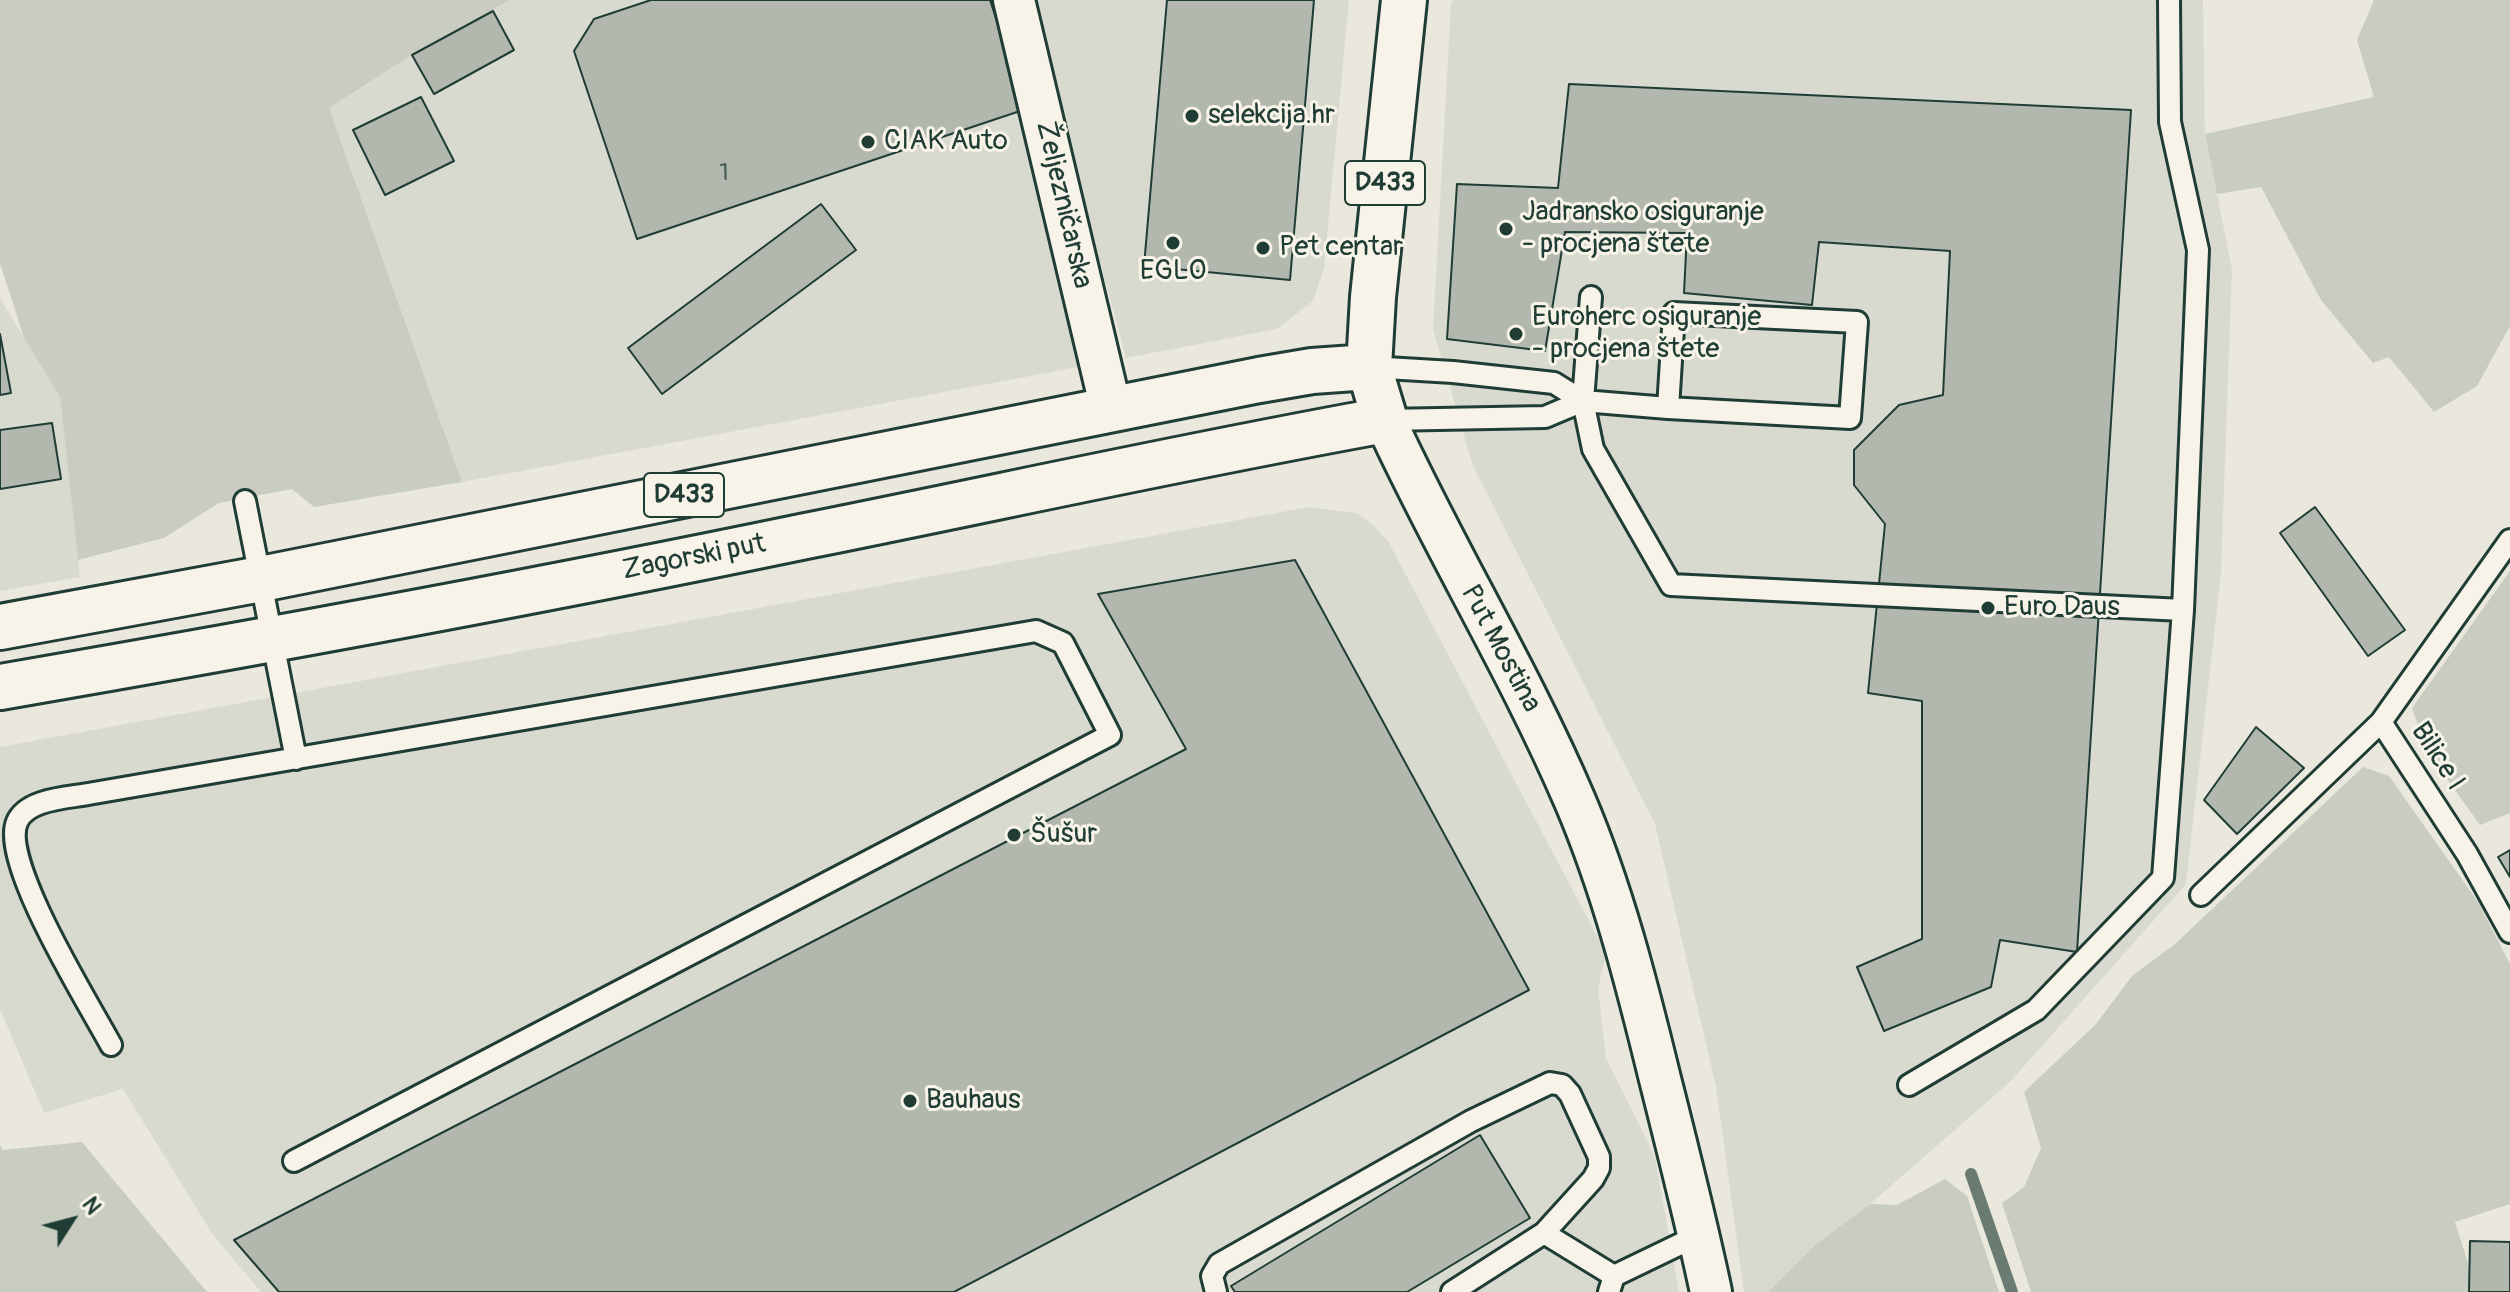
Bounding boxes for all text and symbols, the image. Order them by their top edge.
place label: selekcija.hr [1208,99,1335,133]
marker: selekcija.hr [1183,107,1201,125]
street label: Željezničarska [1027,118,1099,292]
place label: CIAK Auto [884,125,1008,159]
marker: CIAK Auto [859,133,877,151]
house number: 1 [719,160,729,188]
road number: D433 [1345,161,1425,205]
place label: Jadransko osiguranje - procjena štete [1522,196,1764,262]
marker: Jadransko osiguranje - procjena štete [1497,220,1515,238]
place label: Pet centar [1279,231,1403,265]
marker: EGLO [1164,234,1182,252]
marker: Pet centar [1254,239,1272,257]
place label: EGLO [1140,255,1206,289]
place label: Euroherc osiguranje - procjena štete [1532,301,1761,367]
marker: Euroherc osiguranje - procjena štete [1507,325,1525,343]
road number: D433 [644,473,724,517]
street label: Zagorski put [620,528,768,588]
street label: Put Mostina [1452,580,1548,718]
place label: Euro Daus [2004,591,2120,625]
marker: Euro Daus [1979,599,1997,617]
street label: Bilice I [2403,717,2471,797]
place label: Šušur [1030,818,1097,852]
marker: Šušur [1005,826,1023,844]
place label: Bauhaus [926,1084,1021,1118]
marker: Bauhaus [901,1092,919,1110]
north arrow [32,1180,112,1260]
text: N [76,1192,107,1220]

